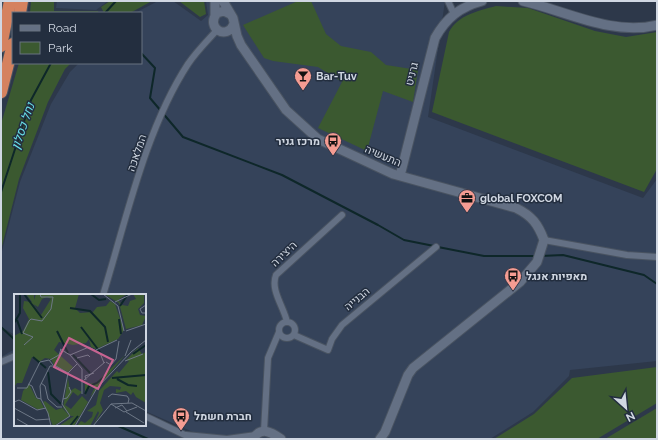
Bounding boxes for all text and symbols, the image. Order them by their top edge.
legend [12,12,142,64]
text: Road [48,21,77,35]
text: Park [48,41,73,55]
street label: גרניט [403,61,421,87]
bar icon: Bar-Tuv [293,66,313,91]
place label: Bar-Tuv [316,70,357,83]
water label: נחל כסלון [9,99,38,151]
bus stop icon: מרכז גניר [323,131,343,156]
street label: המלאכה [125,133,149,173]
place label: מרכז גניר [276,135,320,148]
street label: התעשיה [363,143,403,169]
office icon: global FOXCOM [457,188,477,213]
place label: global FOXCOM [480,192,562,205]
street label: היצירה [268,239,300,269]
bus stop icon: מאפיות אנגל [503,266,523,291]
place label: מאפיות אנגל [526,270,587,283]
street label: הבנייה [342,285,372,313]
inset map [14,294,146,426]
north arrow [606,388,646,428]
bus stop icon: חברת חשמל [171,406,191,431]
text: N [624,409,637,424]
place label: חברת חשמל [194,410,252,423]

